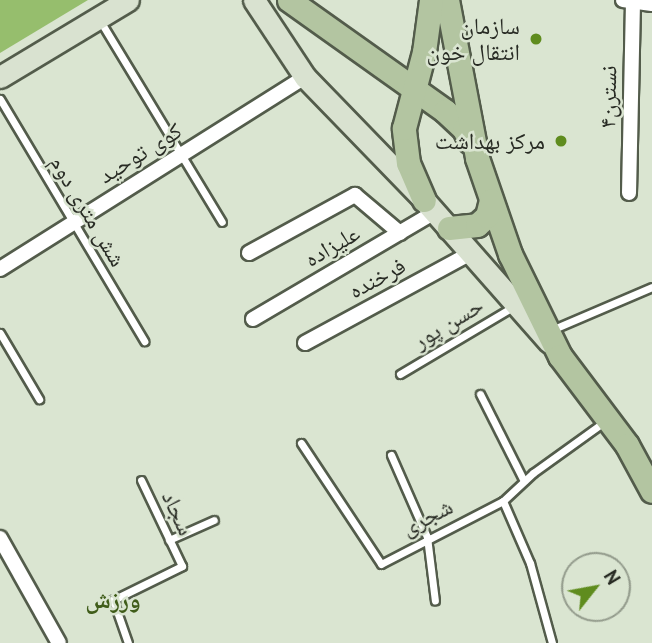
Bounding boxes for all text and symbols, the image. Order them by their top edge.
place label: سازمان انتقال خون [427,12,520,66]
marker: سازمان انتقال خون [526,29,546,49]
street label: نسترن۴ [594,65,622,129]
street label: کوی توحید [93,117,187,189]
place label: مرکز بهداشت [435,127,545,155]
marker: مرکز بهداشت [551,131,571,151]
street label: شش متری دوم [44,150,132,272]
street label: علیزاده [299,219,365,273]
street label: فرخنده [344,252,410,304]
street label: حسن پور [408,291,488,355]
street label: سجاد [156,486,200,540]
street label: شجری [397,492,457,542]
north arrow [561,552,631,622]
text: N [599,566,626,589]
district label: ورزش [85,586,141,614]

